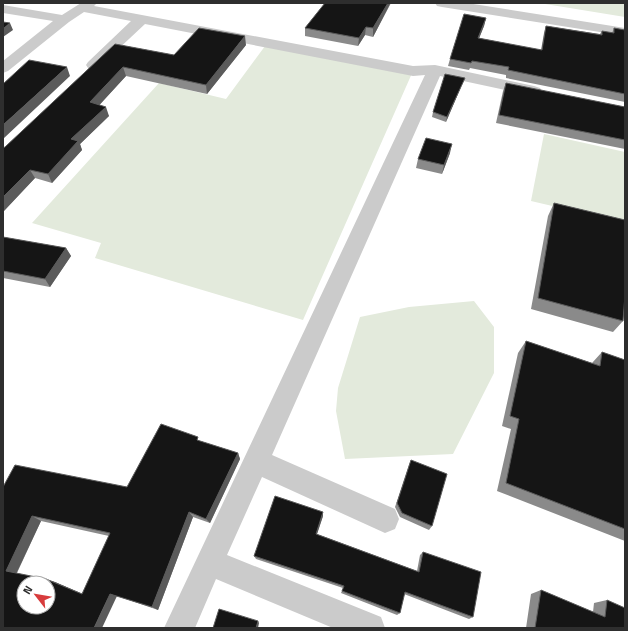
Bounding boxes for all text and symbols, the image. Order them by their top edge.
north arrow [16,575,56,615]
text: N [19,582,36,597]

